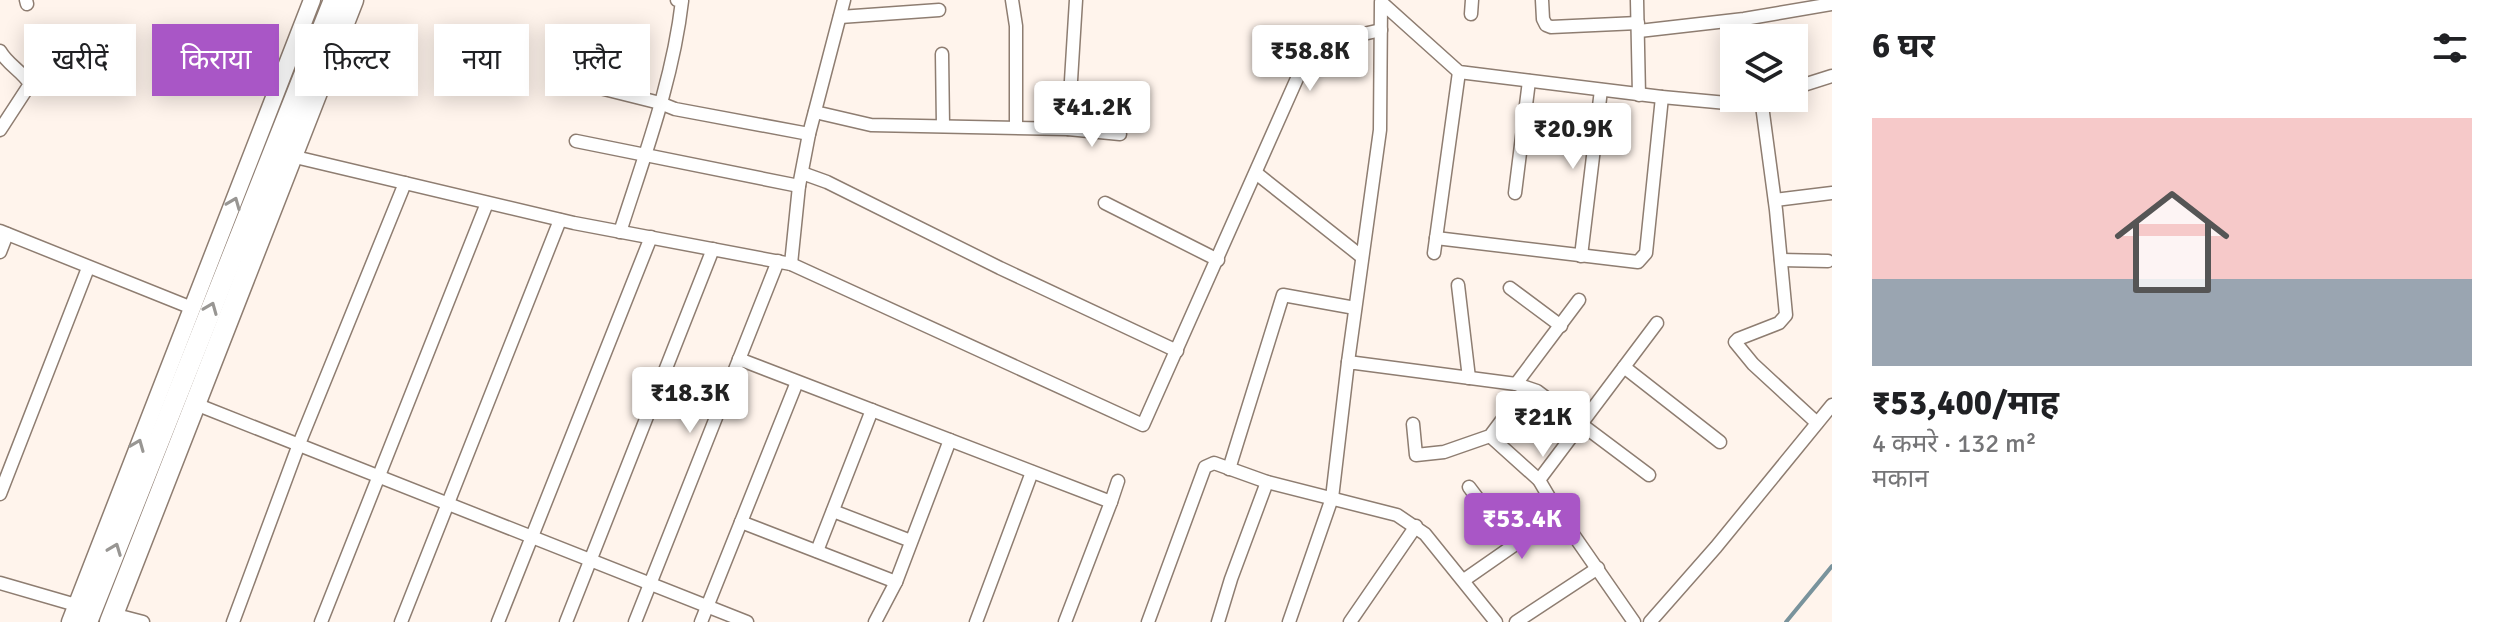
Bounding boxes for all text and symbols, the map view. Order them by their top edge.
chip: खरीदें [24,24,136,96]
chip: किराया [152,24,279,96]
chip: फ़िल्टर [295,24,418,96]
chip: नया [434,24,529,96]
chip: फ़्लैट [545,24,650,96]
map controls [1720,24,1808,112]
button: layers [1720,24,1808,112]
pin: ₹58.8K [1245,25,1375,93]
text: 6 घर [1872,25,1935,67]
icon: filters [2428,26,2472,70]
text: ₹58.8K [1270,35,1350,67]
pin: ₹41.2K [1027,81,1157,149]
text: ₹41.2K [1052,91,1132,123]
pin: ₹20.9K [1508,103,1638,171]
text: ₹20.9K [1533,113,1613,145]
icon: home [2100,170,2244,314]
one-way arrow [224,197,241,211]
one-way arrow [202,302,218,316]
pin: ₹18.3K [625,367,755,435]
text: ₹18.3K [650,377,730,409]
text: ₹53,400/माह [1872,382,2059,424]
pin: ₹21K [1496,391,1590,459]
text: ₹21K [1514,401,1572,433]
text: 4 कमरे · 132 m² [1872,428,2037,460]
one-way arrow [128,439,145,453]
text: मकान [1872,463,1929,495]
pin: ₹53.4K [1457,493,1587,561]
text: ₹53.4K [1482,503,1562,535]
one-way arrow [105,543,122,557]

